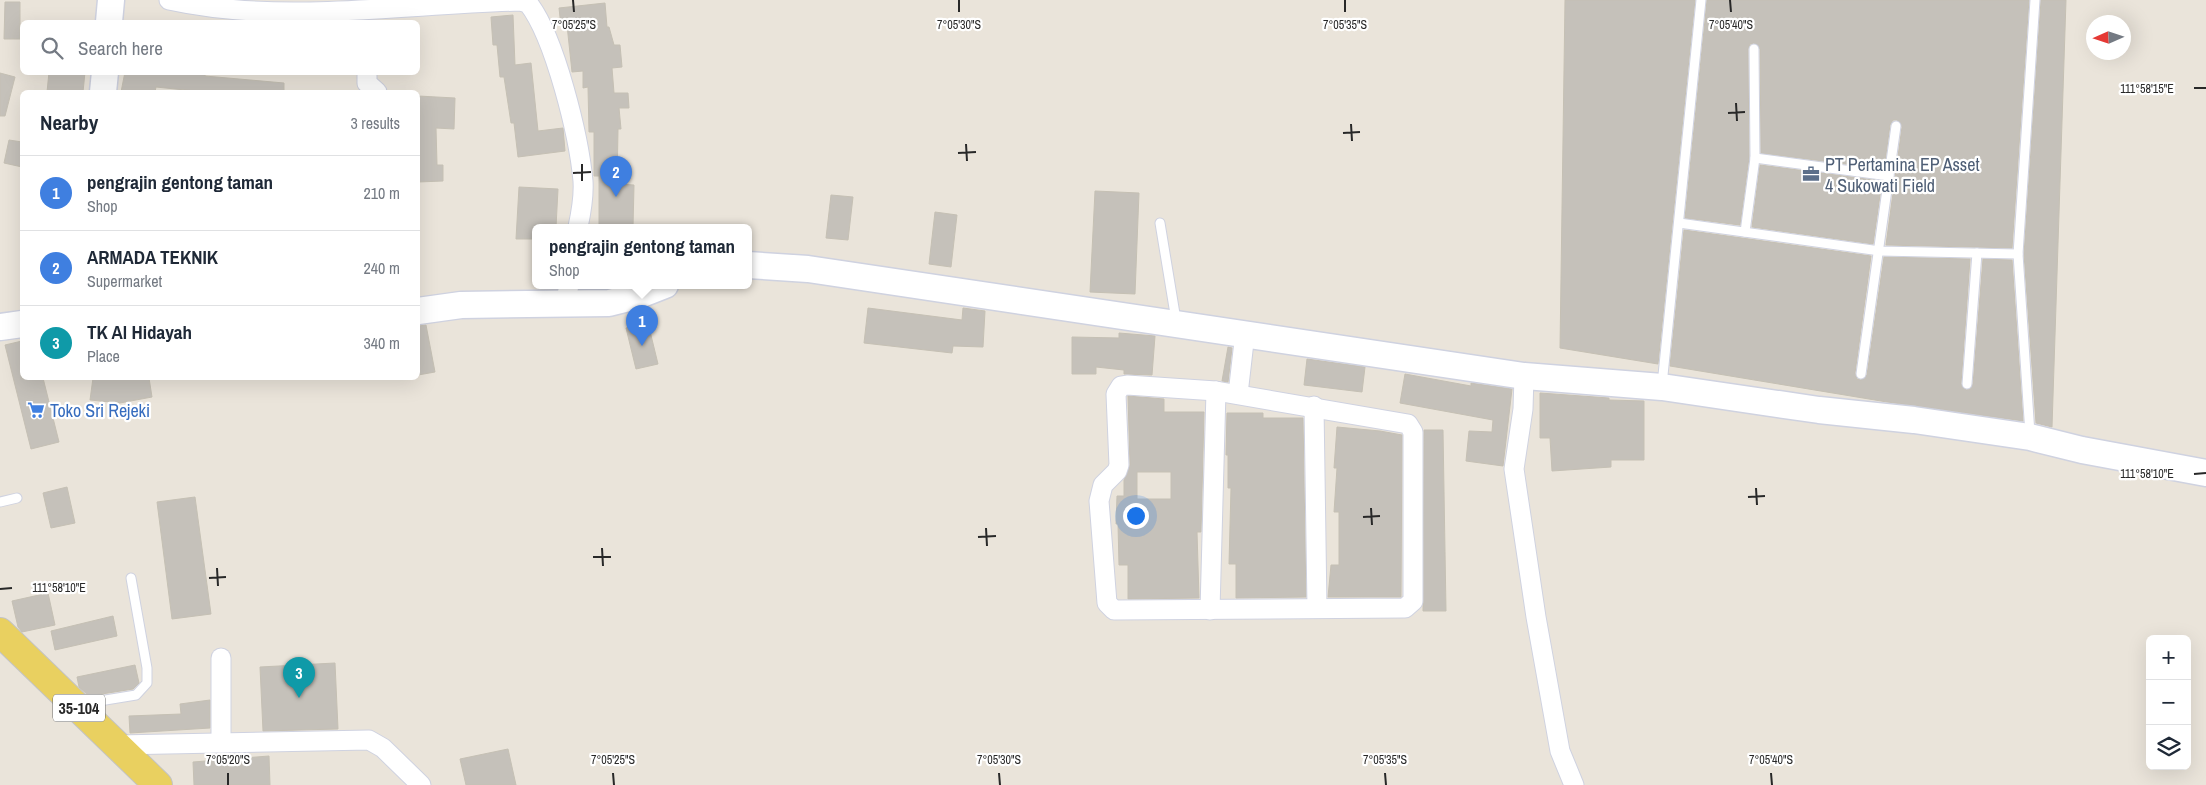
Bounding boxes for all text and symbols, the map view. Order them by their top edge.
north arrow [2086,15,2131,60]
text: 7°05'25"S [552,17,596,33]
text: 7°05'30"S [937,17,981,33]
text: 7°05'35"S [1323,17,1367,33]
text: 7°05'40"S [1709,17,1753,33]
search box [20,20,420,75]
icon: search [38,34,66,62]
text: Search here [78,35,163,61]
text: 111°58'15"E [2120,81,2174,97]
text: Nearby [40,108,98,137]
text: 3 results [350,112,400,134]
place label: PT Pertamina EP Asset 4 Sukowati Field [1825,152,1980,198]
pin: 2 [600,156,632,197]
office icon: PT Pertamina EP Asset 4 Sukowati Field [1801,164,1821,184]
text: pengrajin gentong taman [87,169,273,195]
text: 1 [52,182,60,204]
text: 210 m [364,182,400,204]
text: Shop [87,195,118,217]
popup [532,224,752,289]
text: pengrajin gentong taman [549,233,735,259]
text: ARMADA TEKNIK [87,244,218,270]
text: 2 [52,257,60,279]
text: 240 m [364,257,400,279]
text: Shop [549,259,580,281]
text: Supermarket [87,270,162,292]
pin: 1 [626,305,658,346]
text: TK Al Hidayah [87,319,192,345]
text: 3 [52,332,60,354]
text: 340 m [364,332,400,354]
text: Place [87,345,120,367]
place label: Toko Sri Rejeki [50,398,150,423]
supermarket icon: Toko Sri Rejeki [26,400,46,420]
text: 111°58'10"E [2120,466,2174,482]
your location [1123,503,1149,529]
text: 111°58'10"E [32,580,86,596]
map controls [2146,635,2191,770]
button: + [2146,635,2191,680]
pin: 3 [283,657,315,698]
button: − [2146,680,2191,725]
road number: 35-104 [53,694,105,721]
button: layers [2146,725,2191,770]
text: 7°05'20"S [206,752,250,768]
text: 7°05'25"S [591,752,635,768]
text: 7°05'30"S [977,752,1021,768]
text: 7°05'35"S [1363,752,1407,768]
text: 7°05'40"S [1749,752,1793,768]

